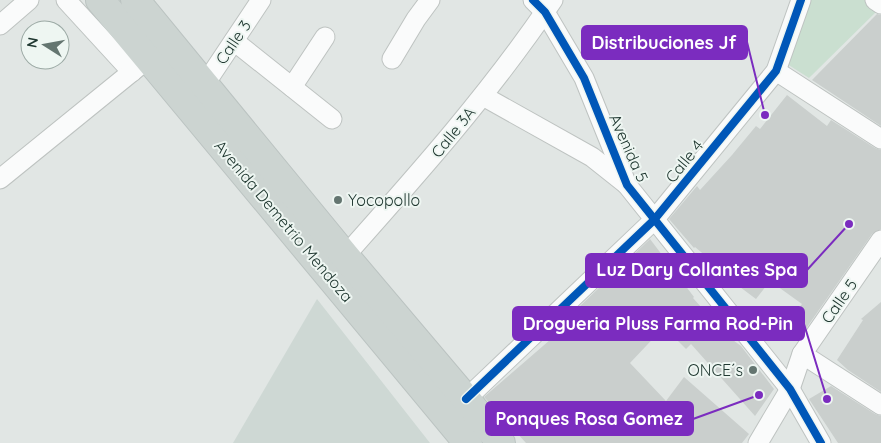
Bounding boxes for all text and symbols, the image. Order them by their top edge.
street label: Calle 3 [211,16,255,68]
north arrow [20,20,70,70]
callout: Distribuciones Jf [582,26,747,59]
text: Distribuciones Jf [592,31,737,54]
text: N [22,36,42,49]
street label: Calle 3A [427,103,479,161]
street label: Avenida 5 [605,111,653,185]
street label: Avenida Demetrio Mendoza [210,136,358,306]
street label: Calle 4 [661,136,707,186]
place label: Yocopollo [348,190,420,210]
marker: Yocopollo [332,194,344,206]
callout: Luz Dary Collantes Spa [586,254,807,287]
text: Luz Dary Collantes Spa [596,258,798,281]
street label: Calle 5 [817,275,861,327]
callout: Drogueria Pluss Farma Rod-Pin [513,307,804,340]
text: Drogueria Pluss Farma Rod-Pin [523,312,793,335]
place label: ONCE´s [688,360,743,380]
marker: ONCE´s [747,364,759,376]
callout: Ponques Rosa Gomez [486,402,693,435]
text: Ponques Rosa Gomez [495,407,683,430]

